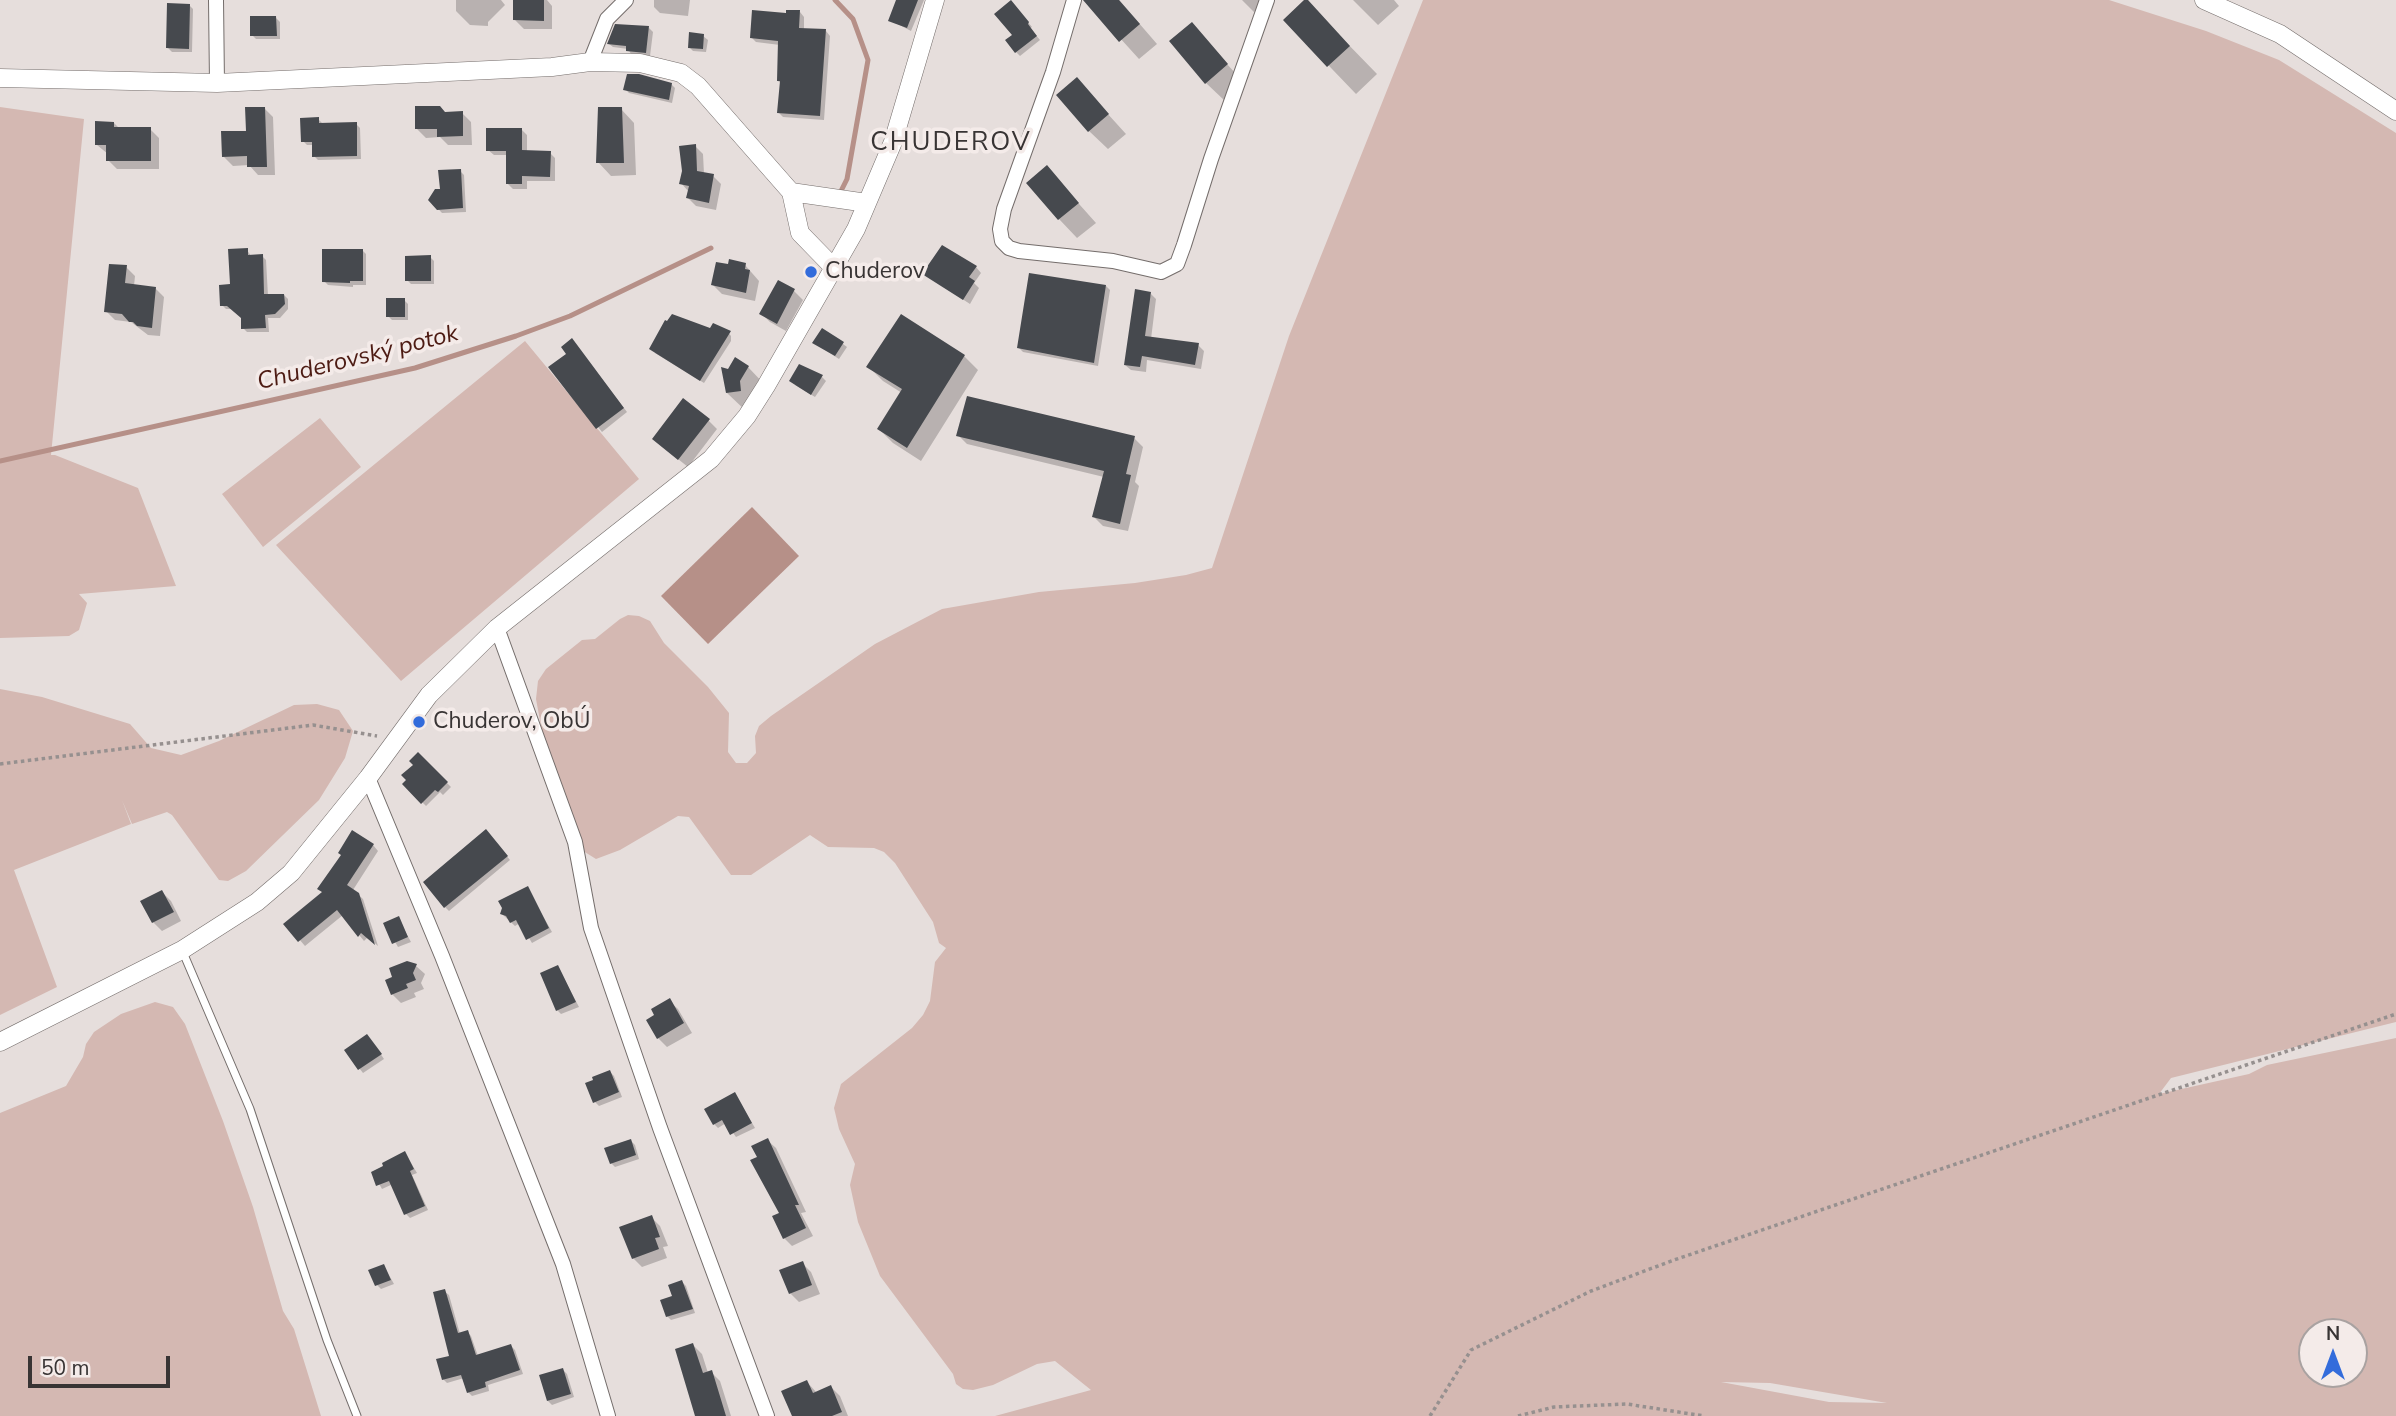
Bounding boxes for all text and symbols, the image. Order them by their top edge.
district label: CHUDEROV [871,128,1031,160]
place label: Chuderov [825,258,925,286]
marker: Chuderov [803,264,819,280]
water label: Chuderovský potok [254,320,462,398]
place label: Chuderov, ObÚ [433,708,590,736]
marker: Chuderov, ObÚ [411,714,427,730]
north arrow [2298,1318,2368,1388]
text: N [2326,1321,2340,1347]
scale bar [32,1342,173,1386]
text: 50 m [41,1354,90,1382]

